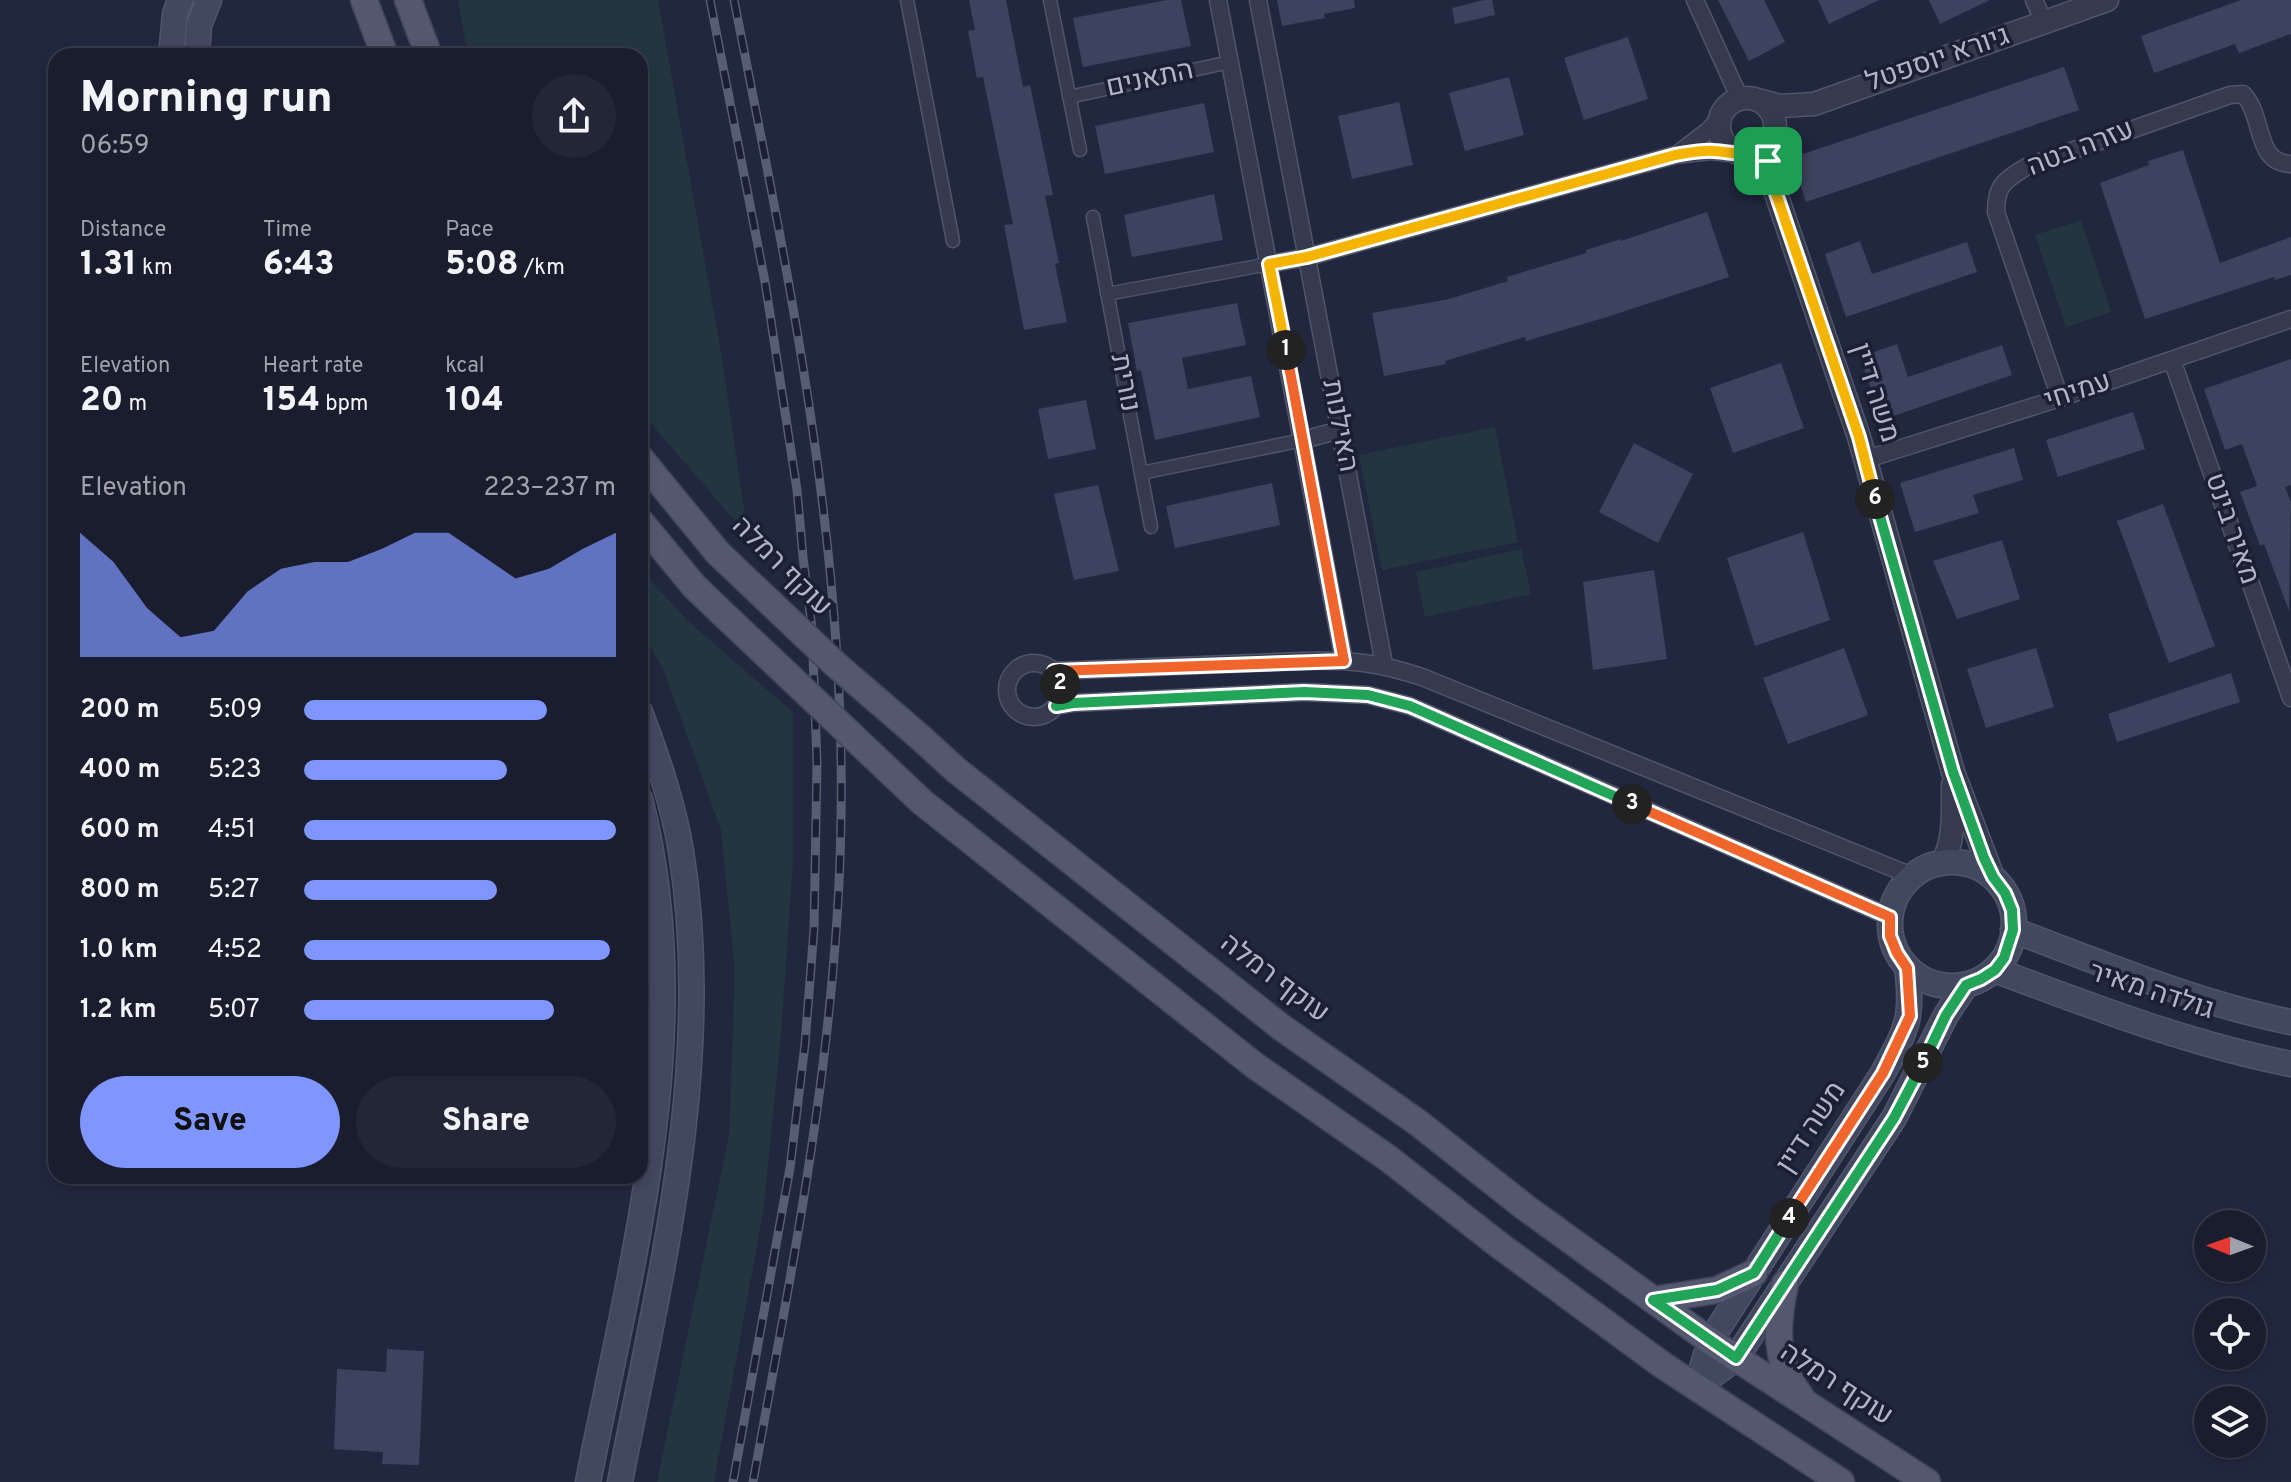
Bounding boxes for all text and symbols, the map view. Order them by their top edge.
street label: גיורא יוספטל [1861,19,2015,101]
street label: התאנים [1103,53,1197,107]
text: Morning run [80,72,333,128]
button: share [532,74,616,158]
street label: עזרה בטה [2023,112,2139,186]
pin [1734,127,1802,195]
text: 06:59 [80,130,149,163]
icon: arrive [1746,139,1790,183]
text: Distance [80,217,166,244]
text: Time [263,217,312,244]
text: Pace [445,217,494,244]
text: 1.31 [80,244,137,287]
text: 6:43 [263,244,335,287]
text: 5:08 [445,244,519,287]
text: km [137,255,173,282]
text: /km [519,255,565,282]
pin: 1 [1266,330,1306,370]
text: 1 [1282,336,1290,363]
street label: משה דיין [1841,339,1907,447]
street label: נורית [1101,351,1147,415]
text: Elevation [80,353,170,380]
text: Heart rate [263,353,363,380]
text: kcal [445,353,484,380]
street label: עמיחי [2040,364,2116,420]
street label: האילנות [1312,377,1366,475]
text: 20 [80,380,123,423]
text: 154 [263,380,320,423]
text: 104 [445,380,504,423]
text: m [123,391,147,418]
text: bpm [320,391,368,418]
street label: מאיר בינט [2195,469,2267,589]
text: Elevation [80,472,187,505]
text: 223–237 m [483,472,616,505]
pin: 6 [1855,479,1895,519]
text: 6 [1868,485,1882,512]
street label: עוקף רמלה [723,509,839,625]
pin: 2 [1040,664,1080,704]
text: 2 [1053,670,1067,697]
text: 200 m [80,694,159,727]
text: 5:09 [208,694,262,727]
text: 400 m [80,754,160,787]
text: 5:23 [208,754,262,787]
pin: 3 [1612,784,1652,824]
text: 3 [1625,790,1639,817]
text: 600 m [80,814,160,847]
text: 4:51 [208,814,256,847]
text: 800 m [80,874,160,907]
text: 5:27 [208,874,259,907]
street label: עוקף רמלה [1212,926,1336,1032]
text: 1.0 km [80,934,158,967]
text: 4:52 [208,934,262,967]
street label: גולדה מאיר [2084,955,2218,1029]
text: 1.2 km [80,994,157,1027]
text: 5:07 [208,994,259,1027]
pin: 5 [1903,1043,1943,1083]
text: 5 [1916,1049,1930,1076]
street label: משה דיין [1769,1075,1855,1181]
button: Save [80,1076,340,1168]
button: Share [356,1076,616,1168]
pin: 4 [1769,1198,1809,1238]
text: 4 [1782,1204,1796,1231]
north arrow [2194,1210,2266,1282]
map controls [2194,1210,2266,1458]
button: locate [2194,1298,2266,1370]
street label: עוקף רמלה [1773,1335,1899,1435]
button: layers [2194,1386,2266,1458]

